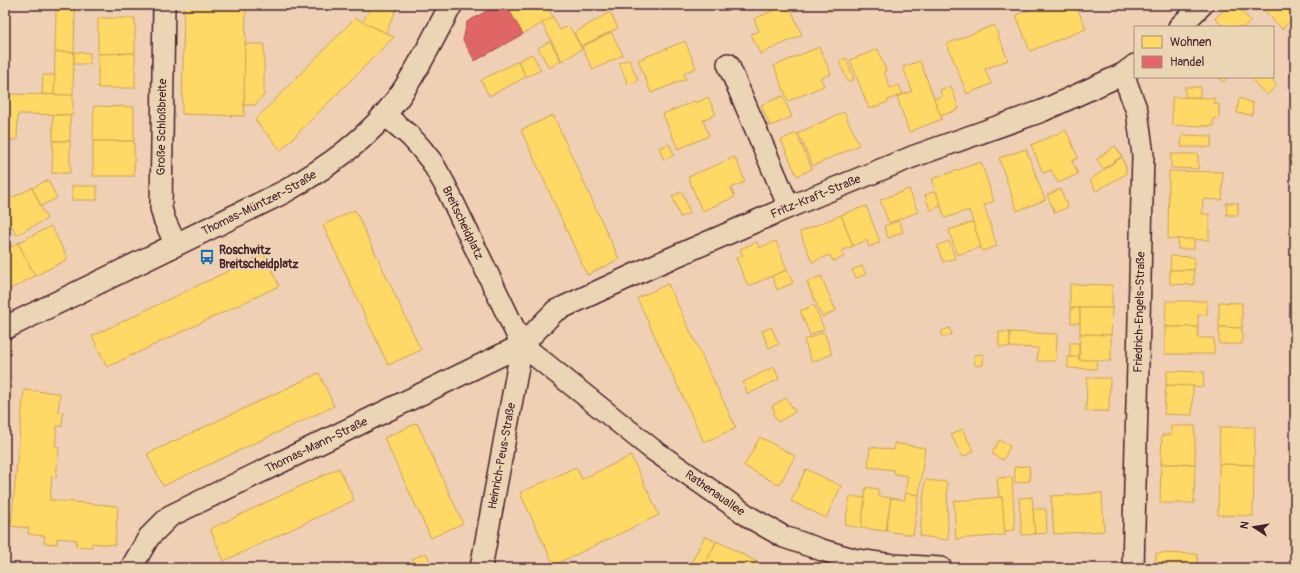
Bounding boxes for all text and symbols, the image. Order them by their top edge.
legend [1134,26,1274,78]
text: Wohnen [1170,35,1212,50]
text: Handel [1170,55,1205,70]
street label: Große Schloßbreite [154,78,170,176]
street label: Thomas-Müntzer-Straße [199,167,319,239]
street label: Fritz-Kraft-Straße [768,171,863,222]
street label: Breitscheidplatz [439,184,487,262]
place label: Roschwitz Breitscheidplatz [219,243,299,272]
bus stop icon: Roschwitz Breitscheidplatz [198,248,216,266]
street label: Friedrich-Engels-Straße [1130,251,1148,373]
street label: Heinrich-Peus-Straße [484,401,519,510]
street label: Thomas-Mann-Straße [262,414,370,476]
street label: Rathenauallee [682,467,748,519]
north arrow [1234,507,1274,547]
text: N [1238,519,1252,530]

